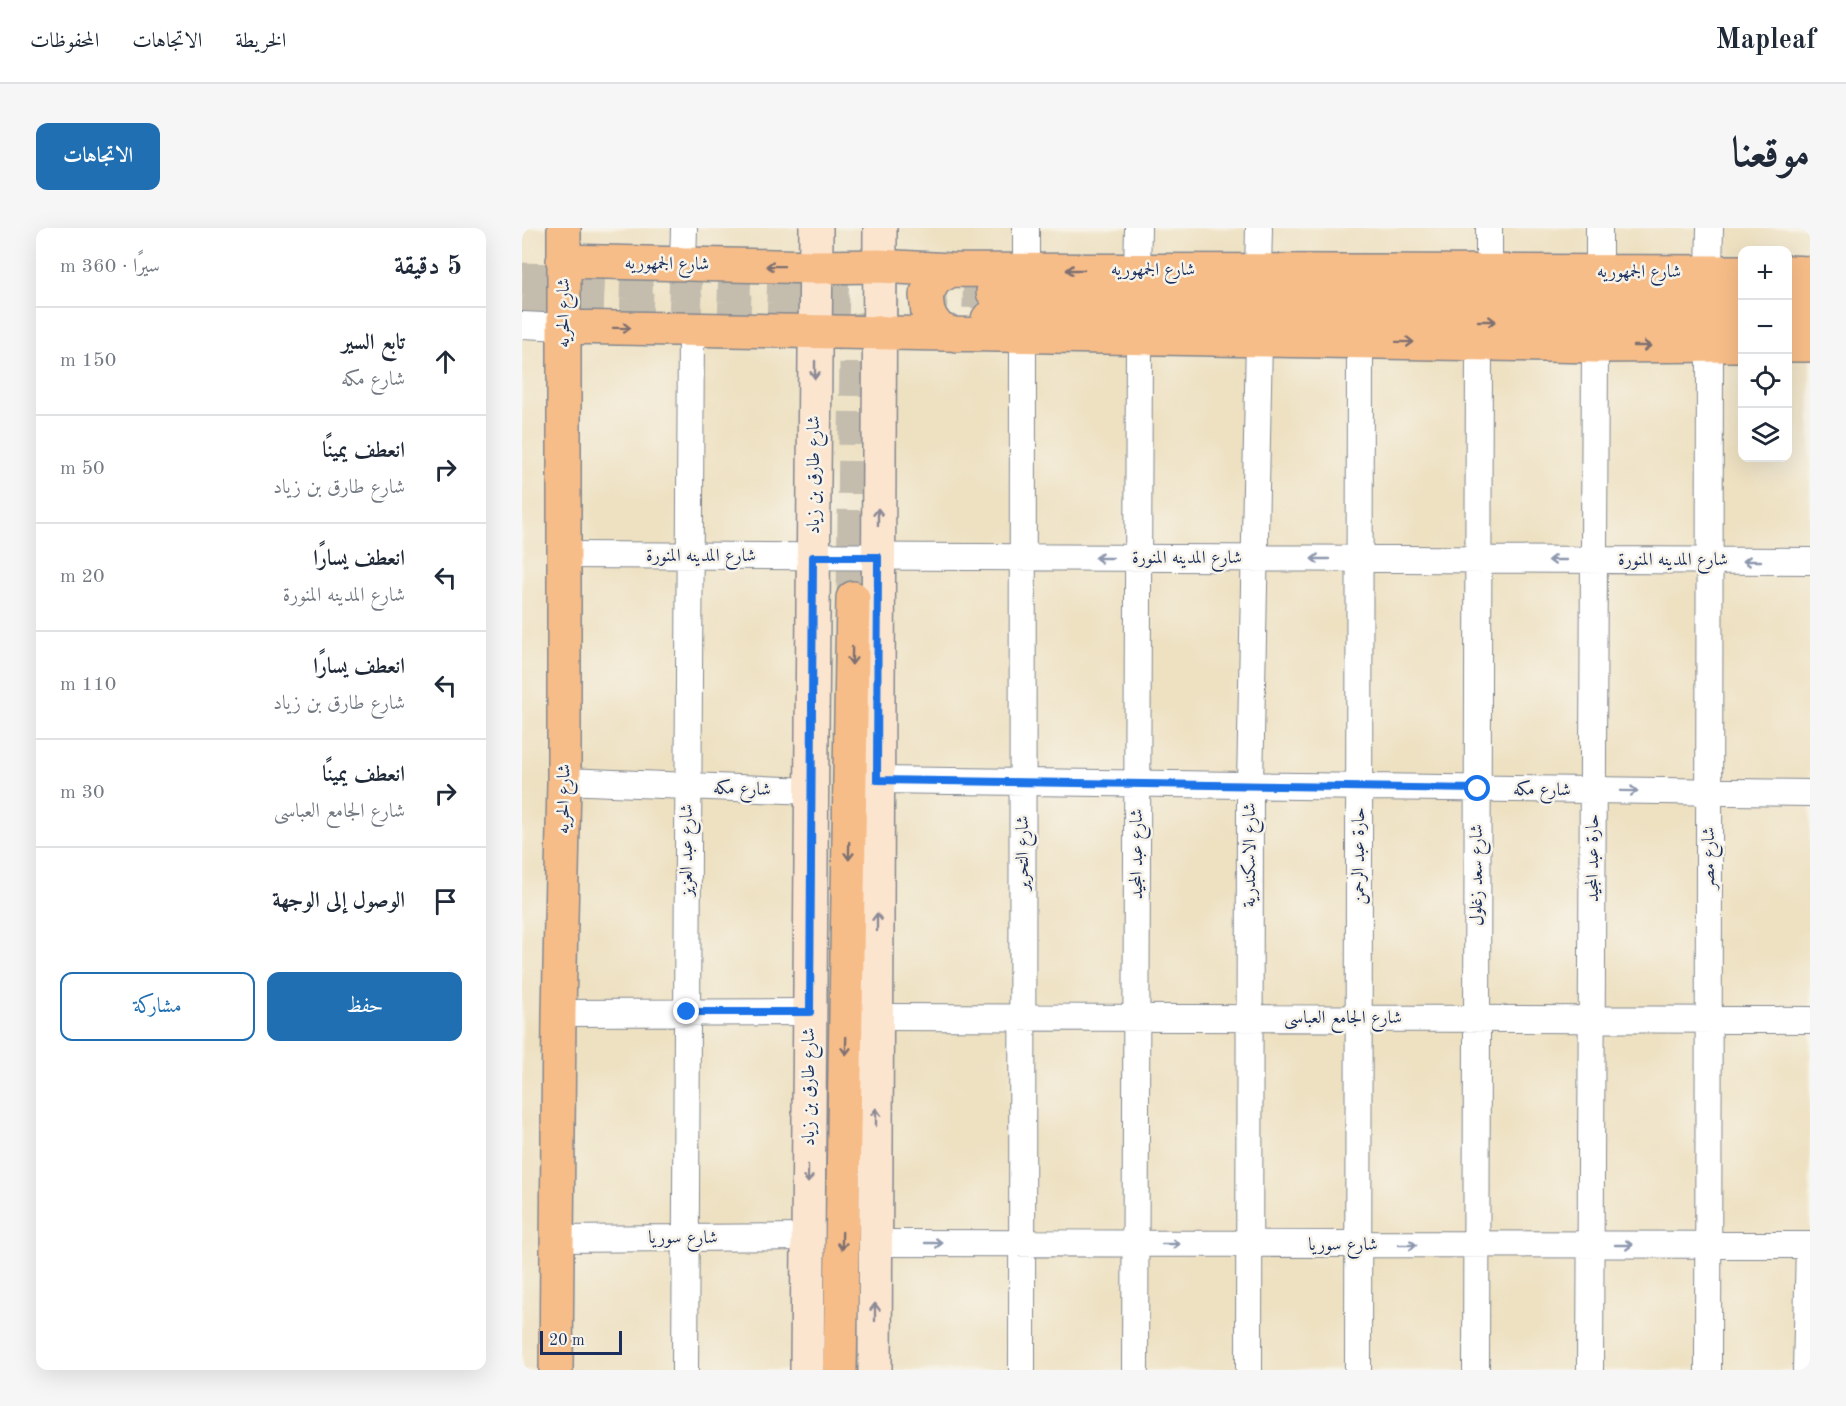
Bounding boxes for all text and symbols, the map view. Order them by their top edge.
text: Mapleaf [1716,27,1816,55]
text: المحفوظات [30,31,99,52]
text: الاتجاهات [132,31,202,52]
text: الخريطة [235,31,286,52]
button: الاتجاهات [36,123,160,190]
text: موقعنا [1732,134,1810,176]
map controls [1738,246,1792,462]
button: + [1738,246,1792,300]
text: 5 دقيقة [394,254,462,280]
street label: شارع الجمهوريه [624,254,710,279]
text: سيرًا · 360 m [60,257,160,277]
one-way arrow [766,260,786,272]
street label: شارع الجمهوريه [1111,261,1195,284]
street label: شارع الجمهوريه [1597,263,1681,286]
one-way arrow [1066,264,1086,276]
street label: شارع الحريه [555,278,578,348]
button: − [1738,300,1792,354]
one-way arrow [1477,315,1497,327]
one-way arrow [612,322,632,334]
text: تابع السير [341,332,405,354]
one-way arrow [1395,336,1415,348]
one-way arrow [1632,340,1652,352]
icon: ahead [429,345,462,378]
text: 150 m [60,351,116,371]
button: locate [1738,354,1792,408]
one-way arrow [809,360,821,380]
text: شارع مكه [341,370,405,390]
button: layers [1738,408,1792,462]
street label: شارع طارق بن زياد [805,416,828,534]
text: انعطف يمينًا [322,440,405,462]
icon: right [429,453,462,486]
text: 50 m [60,459,105,479]
text: شارع طارق بن زياد [273,478,405,498]
one-way arrow [872,507,884,527]
street label: شارع المدينه المنورة [646,547,756,570]
text: انعطف يسارًا [313,548,405,570]
street label: شارع المدينه المنورة [1132,549,1242,572]
street label: شارع المدينه المنورة [1618,551,1728,574]
one-way arrow [1094,552,1114,564]
one-way arrow [1310,553,1330,565]
one-way arrow [1547,554,1567,566]
one-way arrow [1742,555,1762,567]
icon: left [429,561,462,594]
text: 20 m [60,567,105,587]
text: شارع المدينه المنورة [283,586,405,606]
one-way arrow [846,646,858,666]
text: انعطف يسارًا [313,656,405,678]
icon: left [429,669,462,702]
text: 110 m [60,675,116,695]
text: شارع طارق بن زياد [273,694,405,714]
text: انعطف يمينًا [322,764,405,786]
street label: شارع الحريه [554,764,579,834]
route start [1464,775,1490,801]
icon: right [429,777,462,810]
street label: شارع مكه [713,778,771,804]
street label: شارع مكه [1513,779,1571,805]
text: 30 m [60,783,105,803]
one-way arrow [1618,785,1638,797]
text: شارع الجامع العباسى [274,802,405,822]
street label: شارع الاسكندرية [1240,802,1264,908]
street label: شارع عبد العزيز [678,804,701,898]
street label: حارة عبد الرحمن [1350,807,1370,905]
street label: شارع عبد المجيد [1128,809,1151,899]
street label: حارة عبد المجيد [1584,814,1603,902]
street label: شارع التحرير [1014,816,1037,892]
street label: شارع سعد زغلول [1468,824,1491,926]
street label: شارع مصر [1700,827,1723,891]
one-way arrow [843,841,855,861]
icon: arrive [429,885,462,918]
text: الوصول إلى الوجهة [272,890,405,912]
one-way arrow [871,912,883,932]
button: مشاركة [60,972,255,1041]
button: حفظ [267,972,462,1041]
route end [673,998,699,1024]
street label: شارع الجامع العباسى [1284,1009,1402,1033]
street label: شارع طارق بن زياد [800,1028,823,1146]
one-way arrow [840,1036,851,1056]
one-way arrow [870,1107,882,1127]
one-way arrow [802,1164,814,1184]
street label: شارع سوريا [648,1229,718,1252]
one-way arrow [837,1231,848,1251]
street label: شارع سوريا [1308,1236,1378,1259]
one-way arrow [924,1237,944,1249]
one-way arrow [1161,1238,1181,1250]
one-way arrow [1398,1239,1418,1251]
one-way arrow [1614,1239,1634,1251]
one-way arrow [869,1302,881,1322]
scale bar [540,1328,622,1356]
text: 20 m [549,1333,585,1349]

